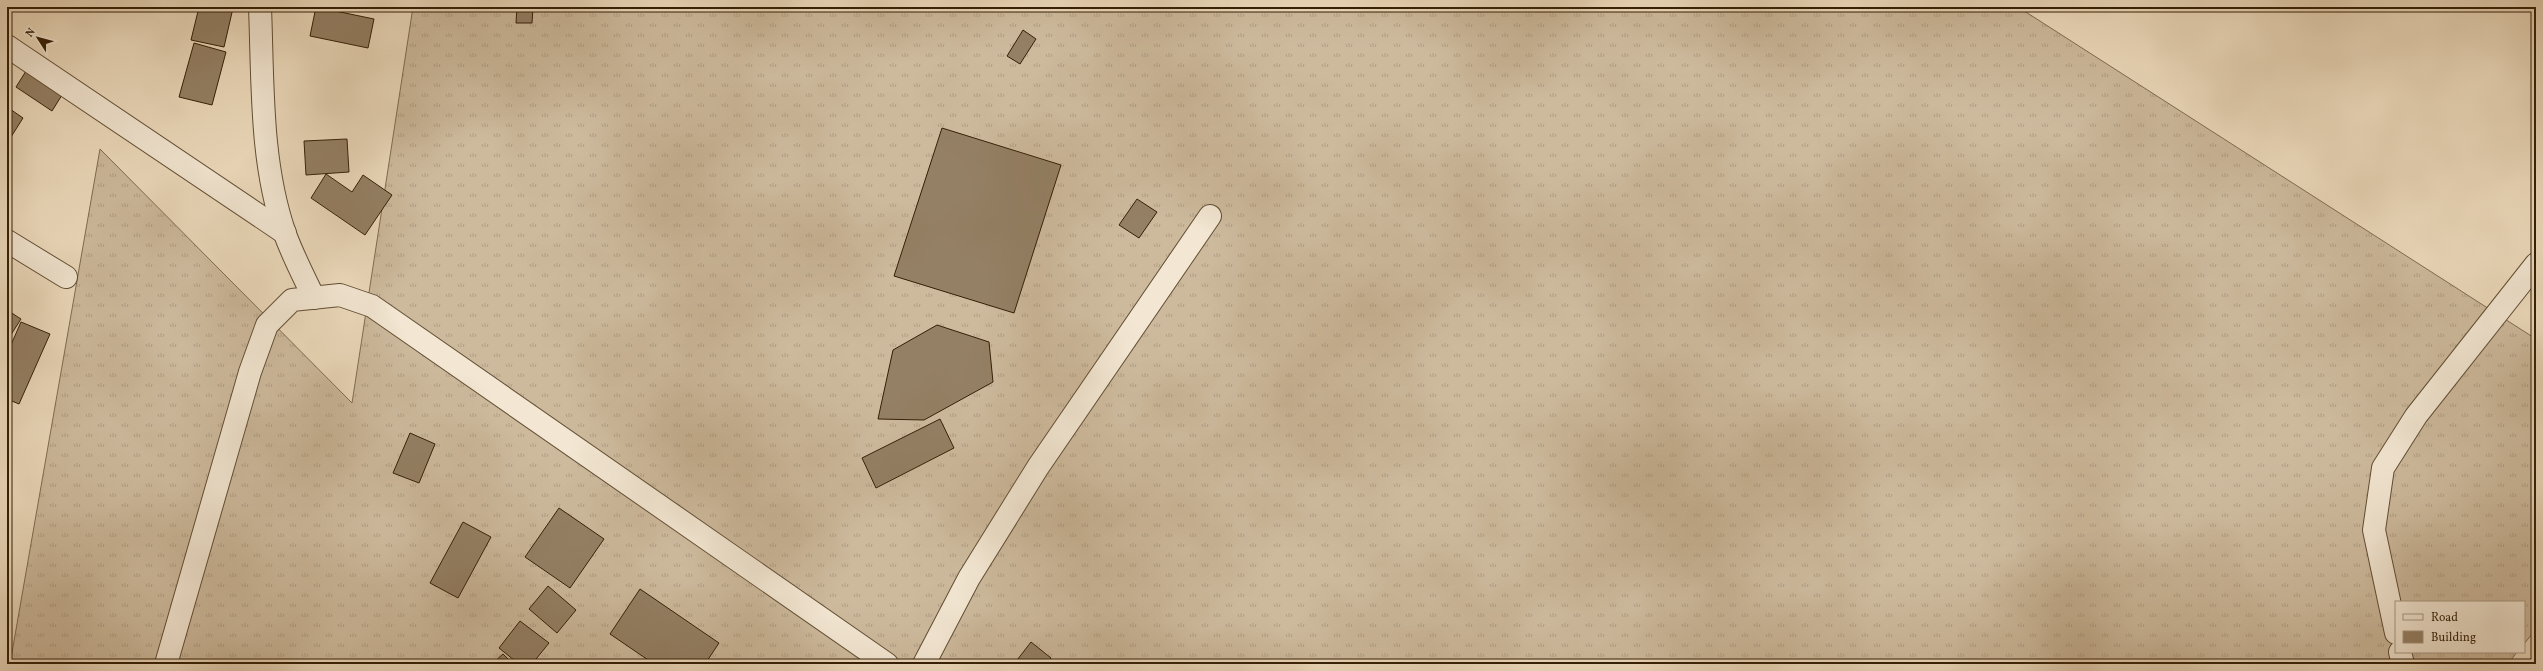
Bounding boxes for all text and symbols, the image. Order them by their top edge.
north arrow [18,18,58,58]
text: N [23,25,40,41]
legend [2395,601,2525,653]
text: Road [2431,610,2458,626]
text: Building [2431,630,2476,646]

